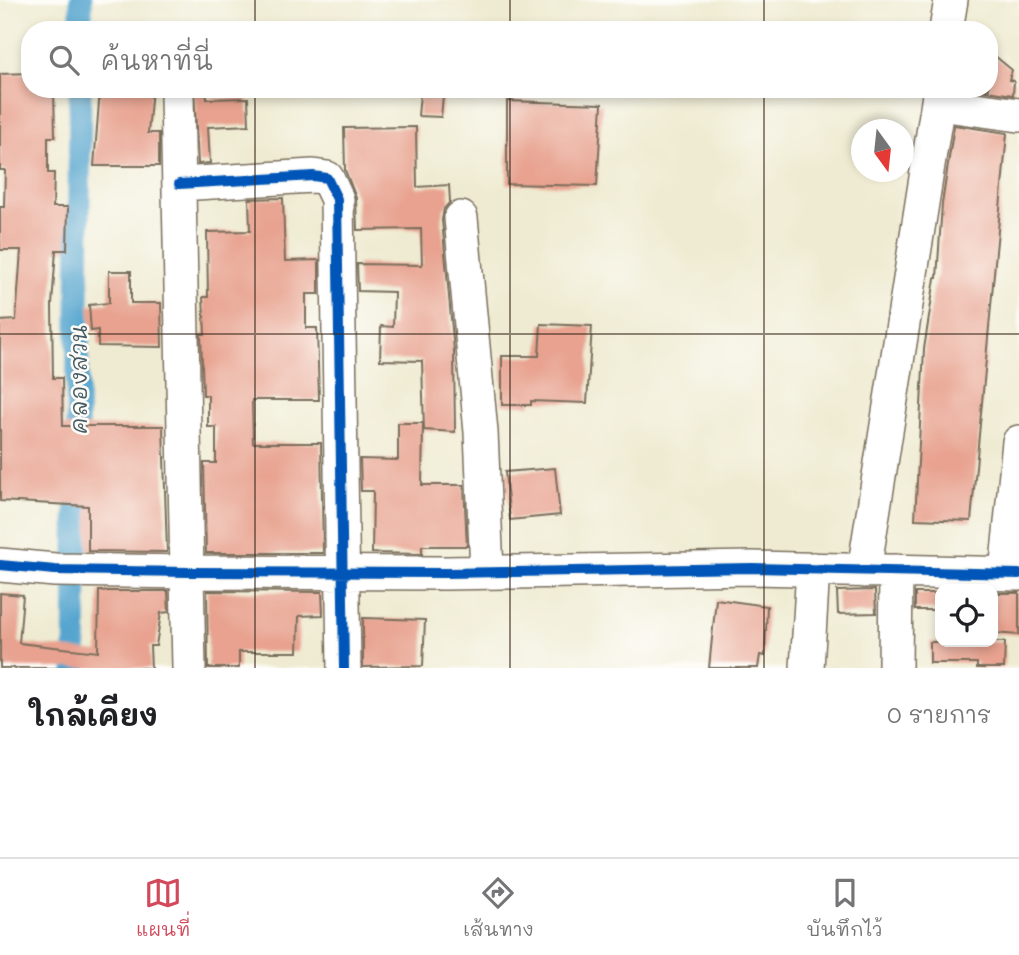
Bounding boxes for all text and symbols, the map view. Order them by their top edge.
search box [21,21,998,98]
icon: search [45,41,83,79]
text: ค้นหาที่นี่ [101,43,213,77]
north arrow [851,119,914,182]
water label: คลองสวน [63,324,93,434]
map controls [935,584,998,647]
button: locate [935,584,998,647]
text: ใกล้เคียง [28,694,158,734]
text: 0 รายการ [887,699,991,729]
tab: แผนที่ [136,874,191,941]
tab: เส้นทาง [463,874,534,941]
tab: บันทึกไว้ [806,874,883,941]

